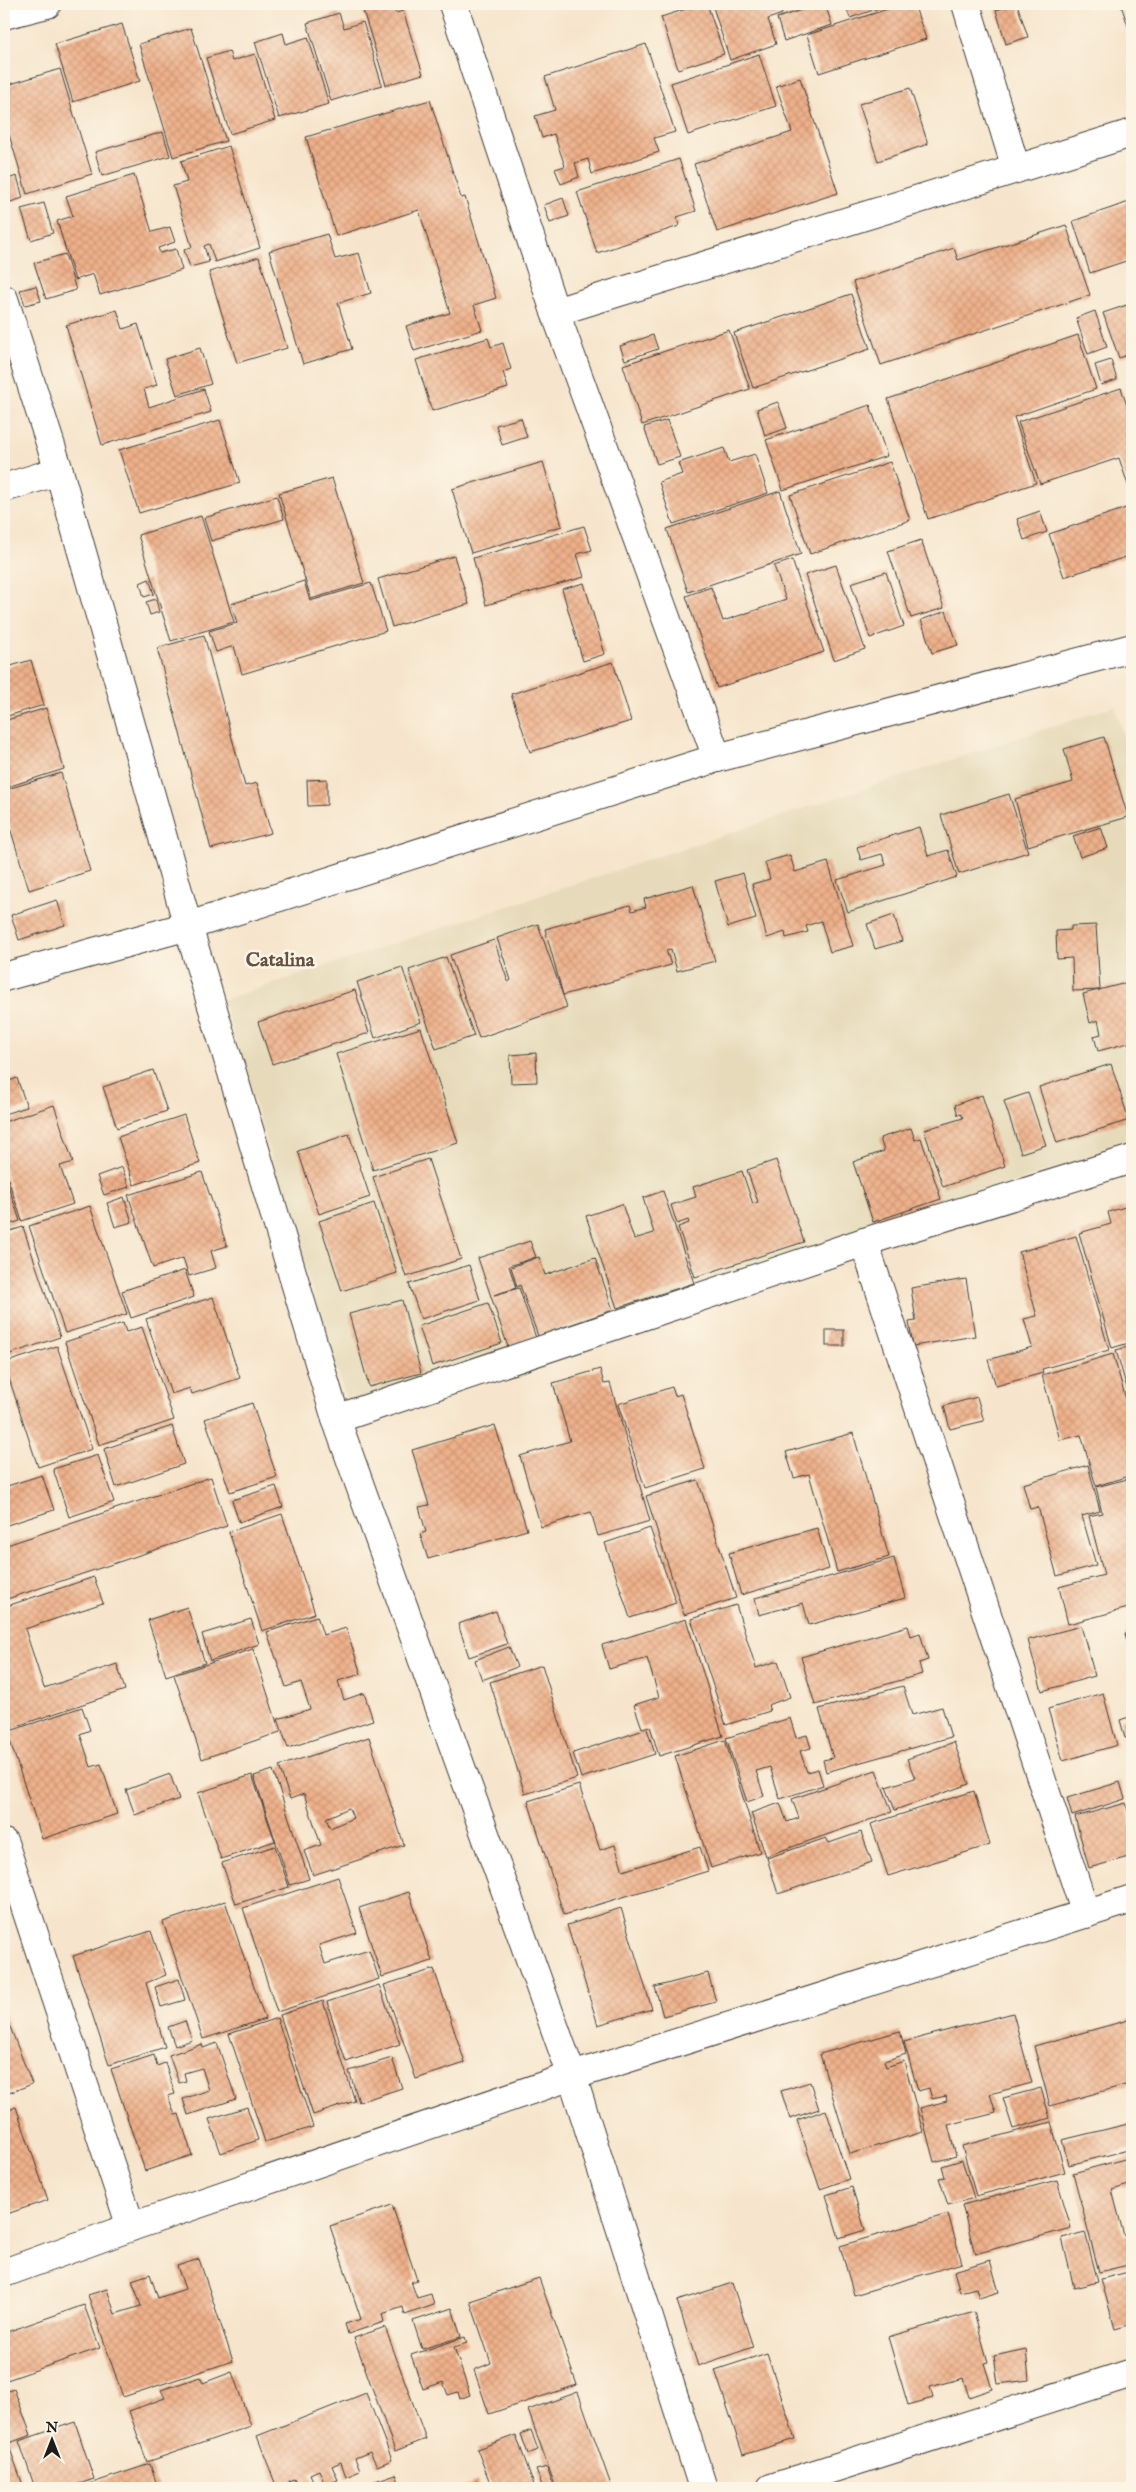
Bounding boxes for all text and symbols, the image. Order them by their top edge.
district label: Catalina [246,948,315,973]
north arrow [28,2414,78,2464]
text: N [45,2419,58,2437]

